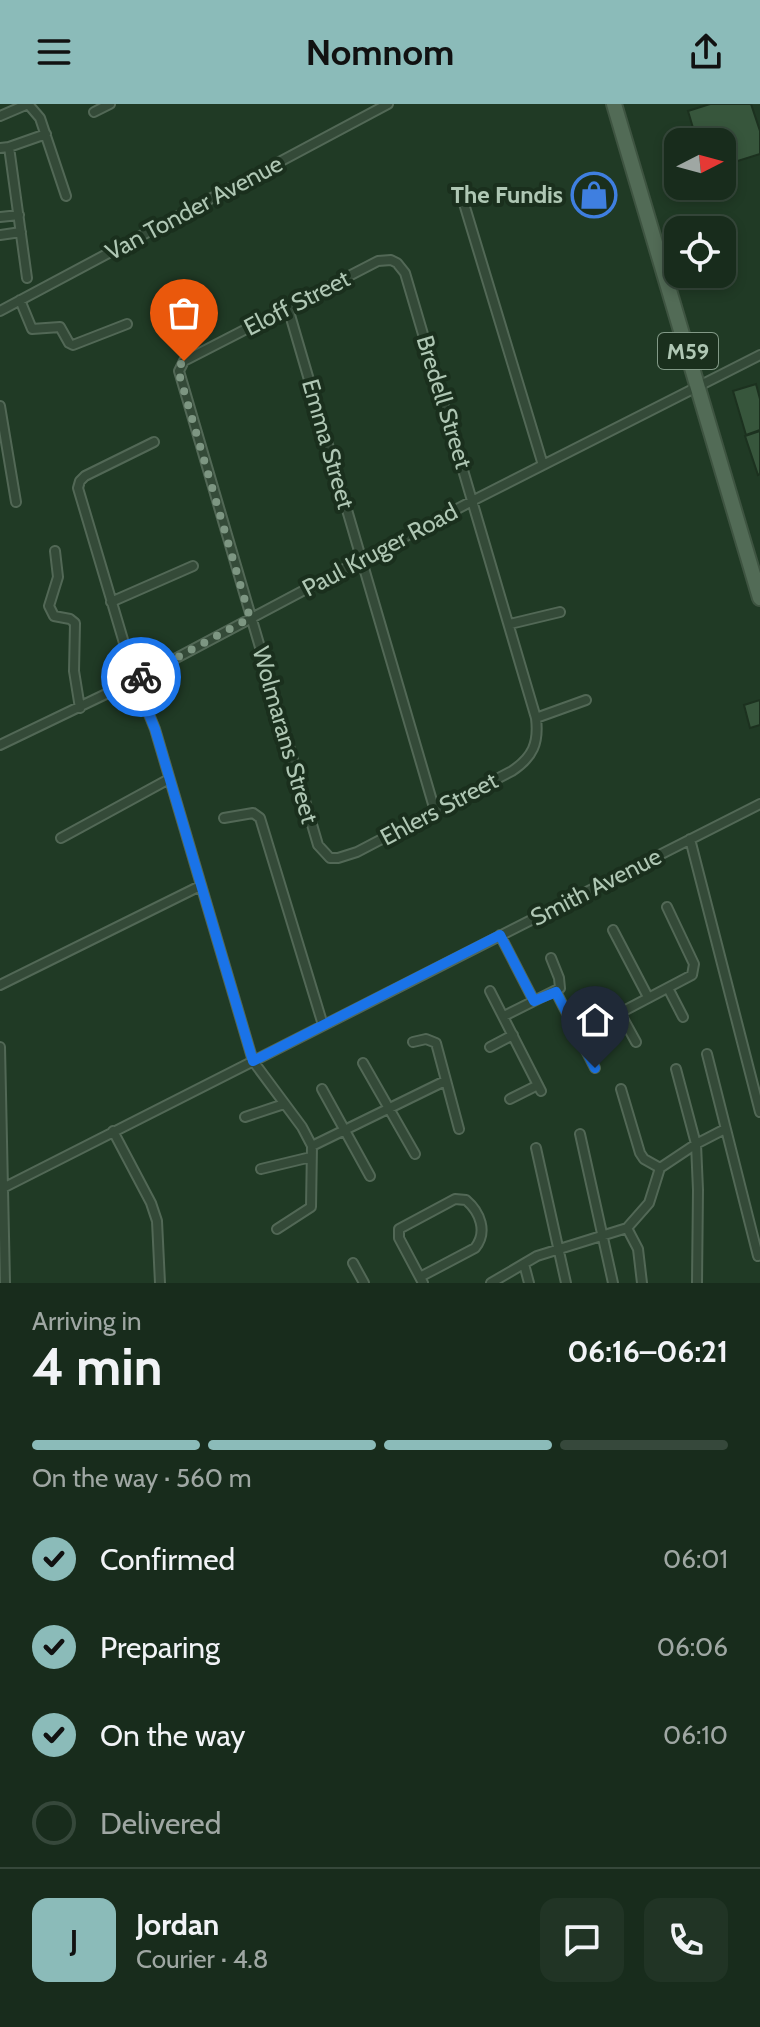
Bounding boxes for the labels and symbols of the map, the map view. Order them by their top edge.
north arrow [664,128,736,200]
street label: Van Tonder Avenue [100,149,287,266]
shop icon: The Fundis [570,171,618,219]
place label: The Fundis [451,180,563,209]
street label: Eloff Street [239,264,355,342]
pin [150,279,218,361]
street label: Bredell Street [410,332,478,472]
road number: M59 [658,333,718,369]
street label: Emma Street [296,376,361,512]
street label: Paul Kruger Road [297,496,462,603]
courier [101,637,181,717]
street label: Wolmarans Street [246,643,325,827]
street label: Ehlers Street [375,766,502,852]
street label: Smith Avenue [526,841,666,932]
pin [561,986,629,1068]

